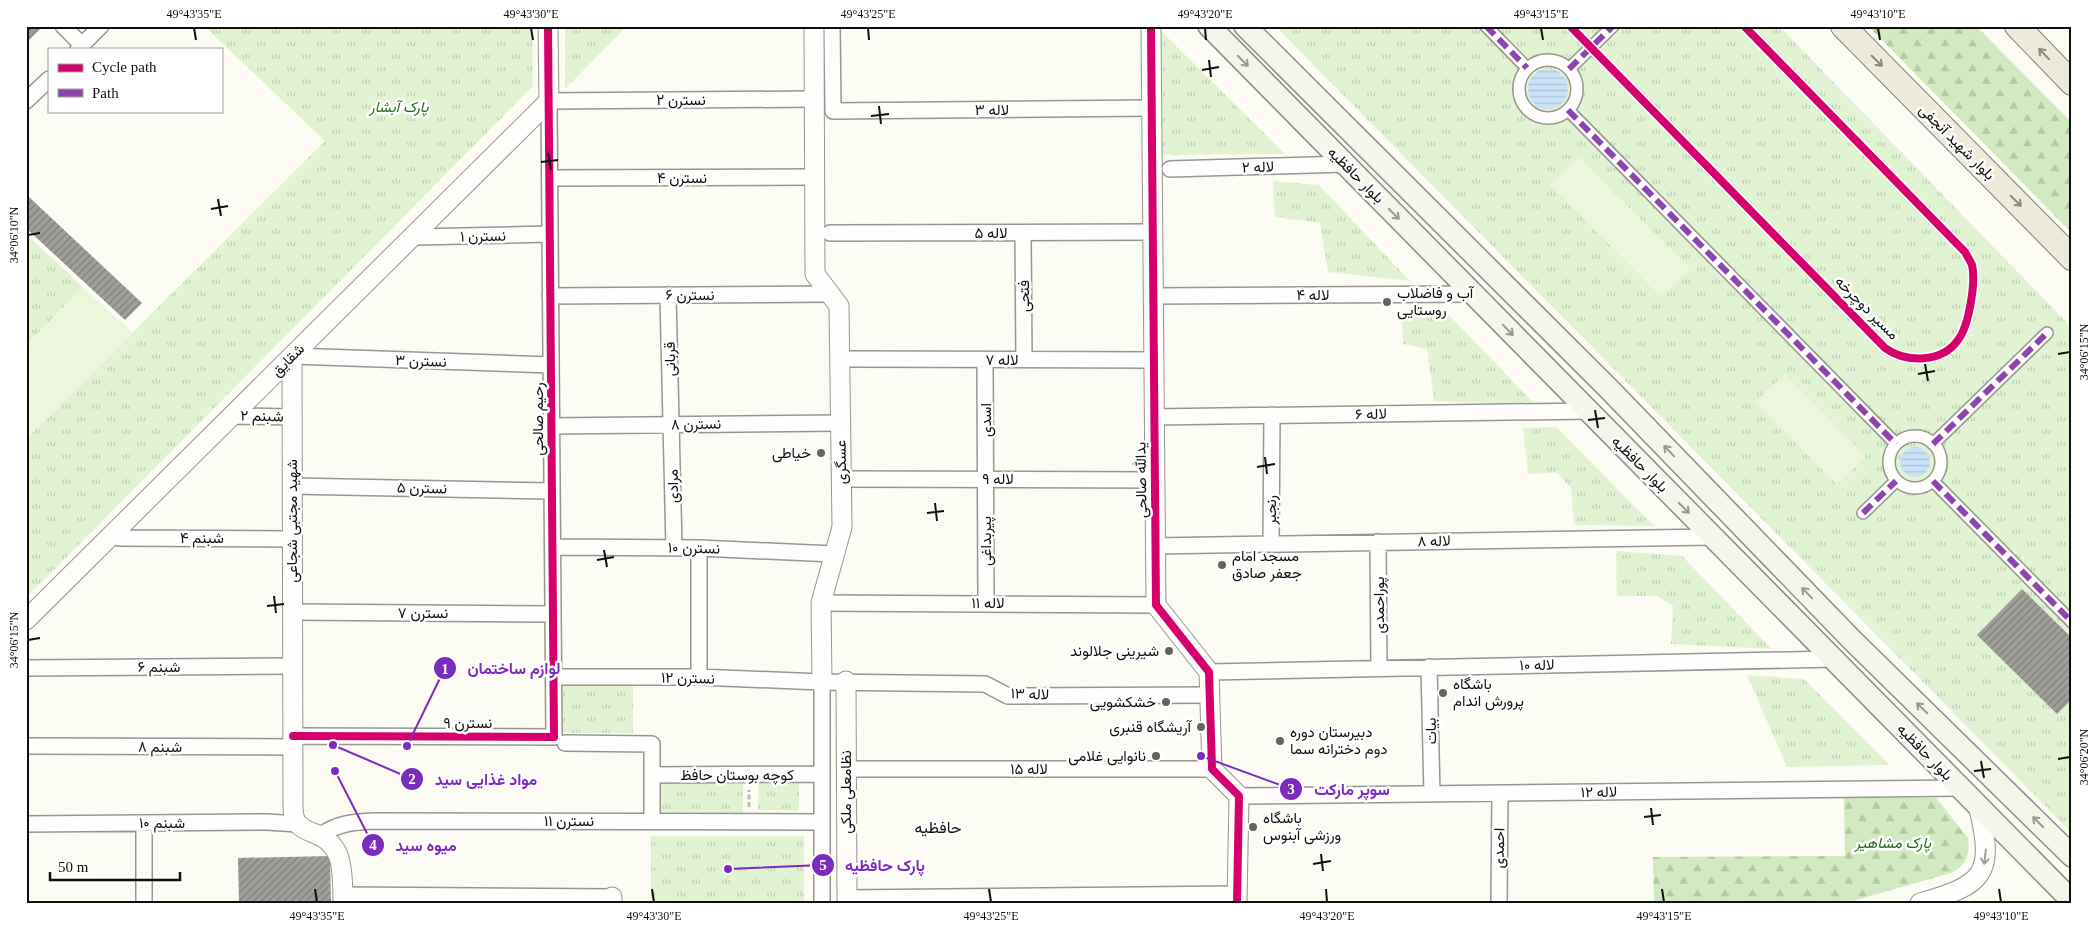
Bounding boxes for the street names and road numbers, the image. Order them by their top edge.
street label: نسترن ۲ [656,92,706,109]
street label: بلوار شهید آنجفی [1915,101,1998,184]
street label: لاله ۳ [975,102,1009,118]
street label: بلوار حافظیه [1324,144,1387,207]
street label: لاله ۲ [1242,158,1274,176]
street label: نسترن ۴ [657,170,707,187]
street label: لاله ۵ [974,225,1008,241]
street label: نسترن ۱ [460,228,506,245]
street label: مسیر دوچرخه [1831,273,1902,344]
street label: فتحی [1016,280,1034,312]
street label: نسترن ۶ [666,287,714,304]
street label: لاله ۴ [1297,287,1329,303]
street label: شقایق [268,340,309,381]
street label: قربانی [662,341,680,376]
street label: نسترن ۳ [395,352,447,371]
street label: لاله ۷ [985,352,1019,368]
street label: رحیم صالحی [530,382,548,456]
street label: اسدی [978,403,996,437]
street label: لاله ۶ [1355,406,1387,422]
street label: شبنم ۲ [240,408,284,426]
street label: نسترن ۸ [671,416,721,433]
street label: بلوار حافظیه [1608,433,1671,496]
street label: عسگری [833,439,851,484]
street label: یدالله صالحی [1131,442,1152,518]
street label: شهید مجتبی شجاعی [284,459,302,583]
street label: مرادی [665,469,683,503]
street label: لاله ۹ [982,471,1014,487]
street label: نسترن ۵ [397,480,447,497]
street label: رنجبر [1263,495,1280,526]
street label: پیربداغی [978,516,996,566]
street label: شبنم ۴ [180,530,224,548]
street label: لاله ۸ [1417,533,1451,549]
street label: نسترن ۱۰ [668,540,720,557]
street label: پوراحمدی [1371,577,1389,633]
street label: لاله ۱۱ [971,595,1005,611]
street label: نسترن ۷ [398,605,448,622]
street label: لاله ۱۰ [1519,657,1555,673]
street label: شبنم ۶ [138,659,180,677]
street label: نسترن ۱۲ [661,670,715,687]
street label: لاله ۱۳ [1010,685,1050,703]
street label: نسترن ۹ [444,715,492,732]
street label: بیات [1423,717,1440,745]
street label: بلوار حافظیه [1893,720,1956,784]
street label: شبنم ۸ [138,739,182,757]
street label: نظامعلی ملکی [838,750,856,834]
street label: لاله ۱۵ [1010,761,1048,777]
street label: کوچه بوستان حافظ [680,767,794,785]
street label: لاله ۱۲ [1581,784,1617,800]
street label: نسترن ۱۱ [544,813,594,830]
street label: شبنم ۱۰ [139,815,185,833]
street label: احمدی [1491,828,1509,869]

